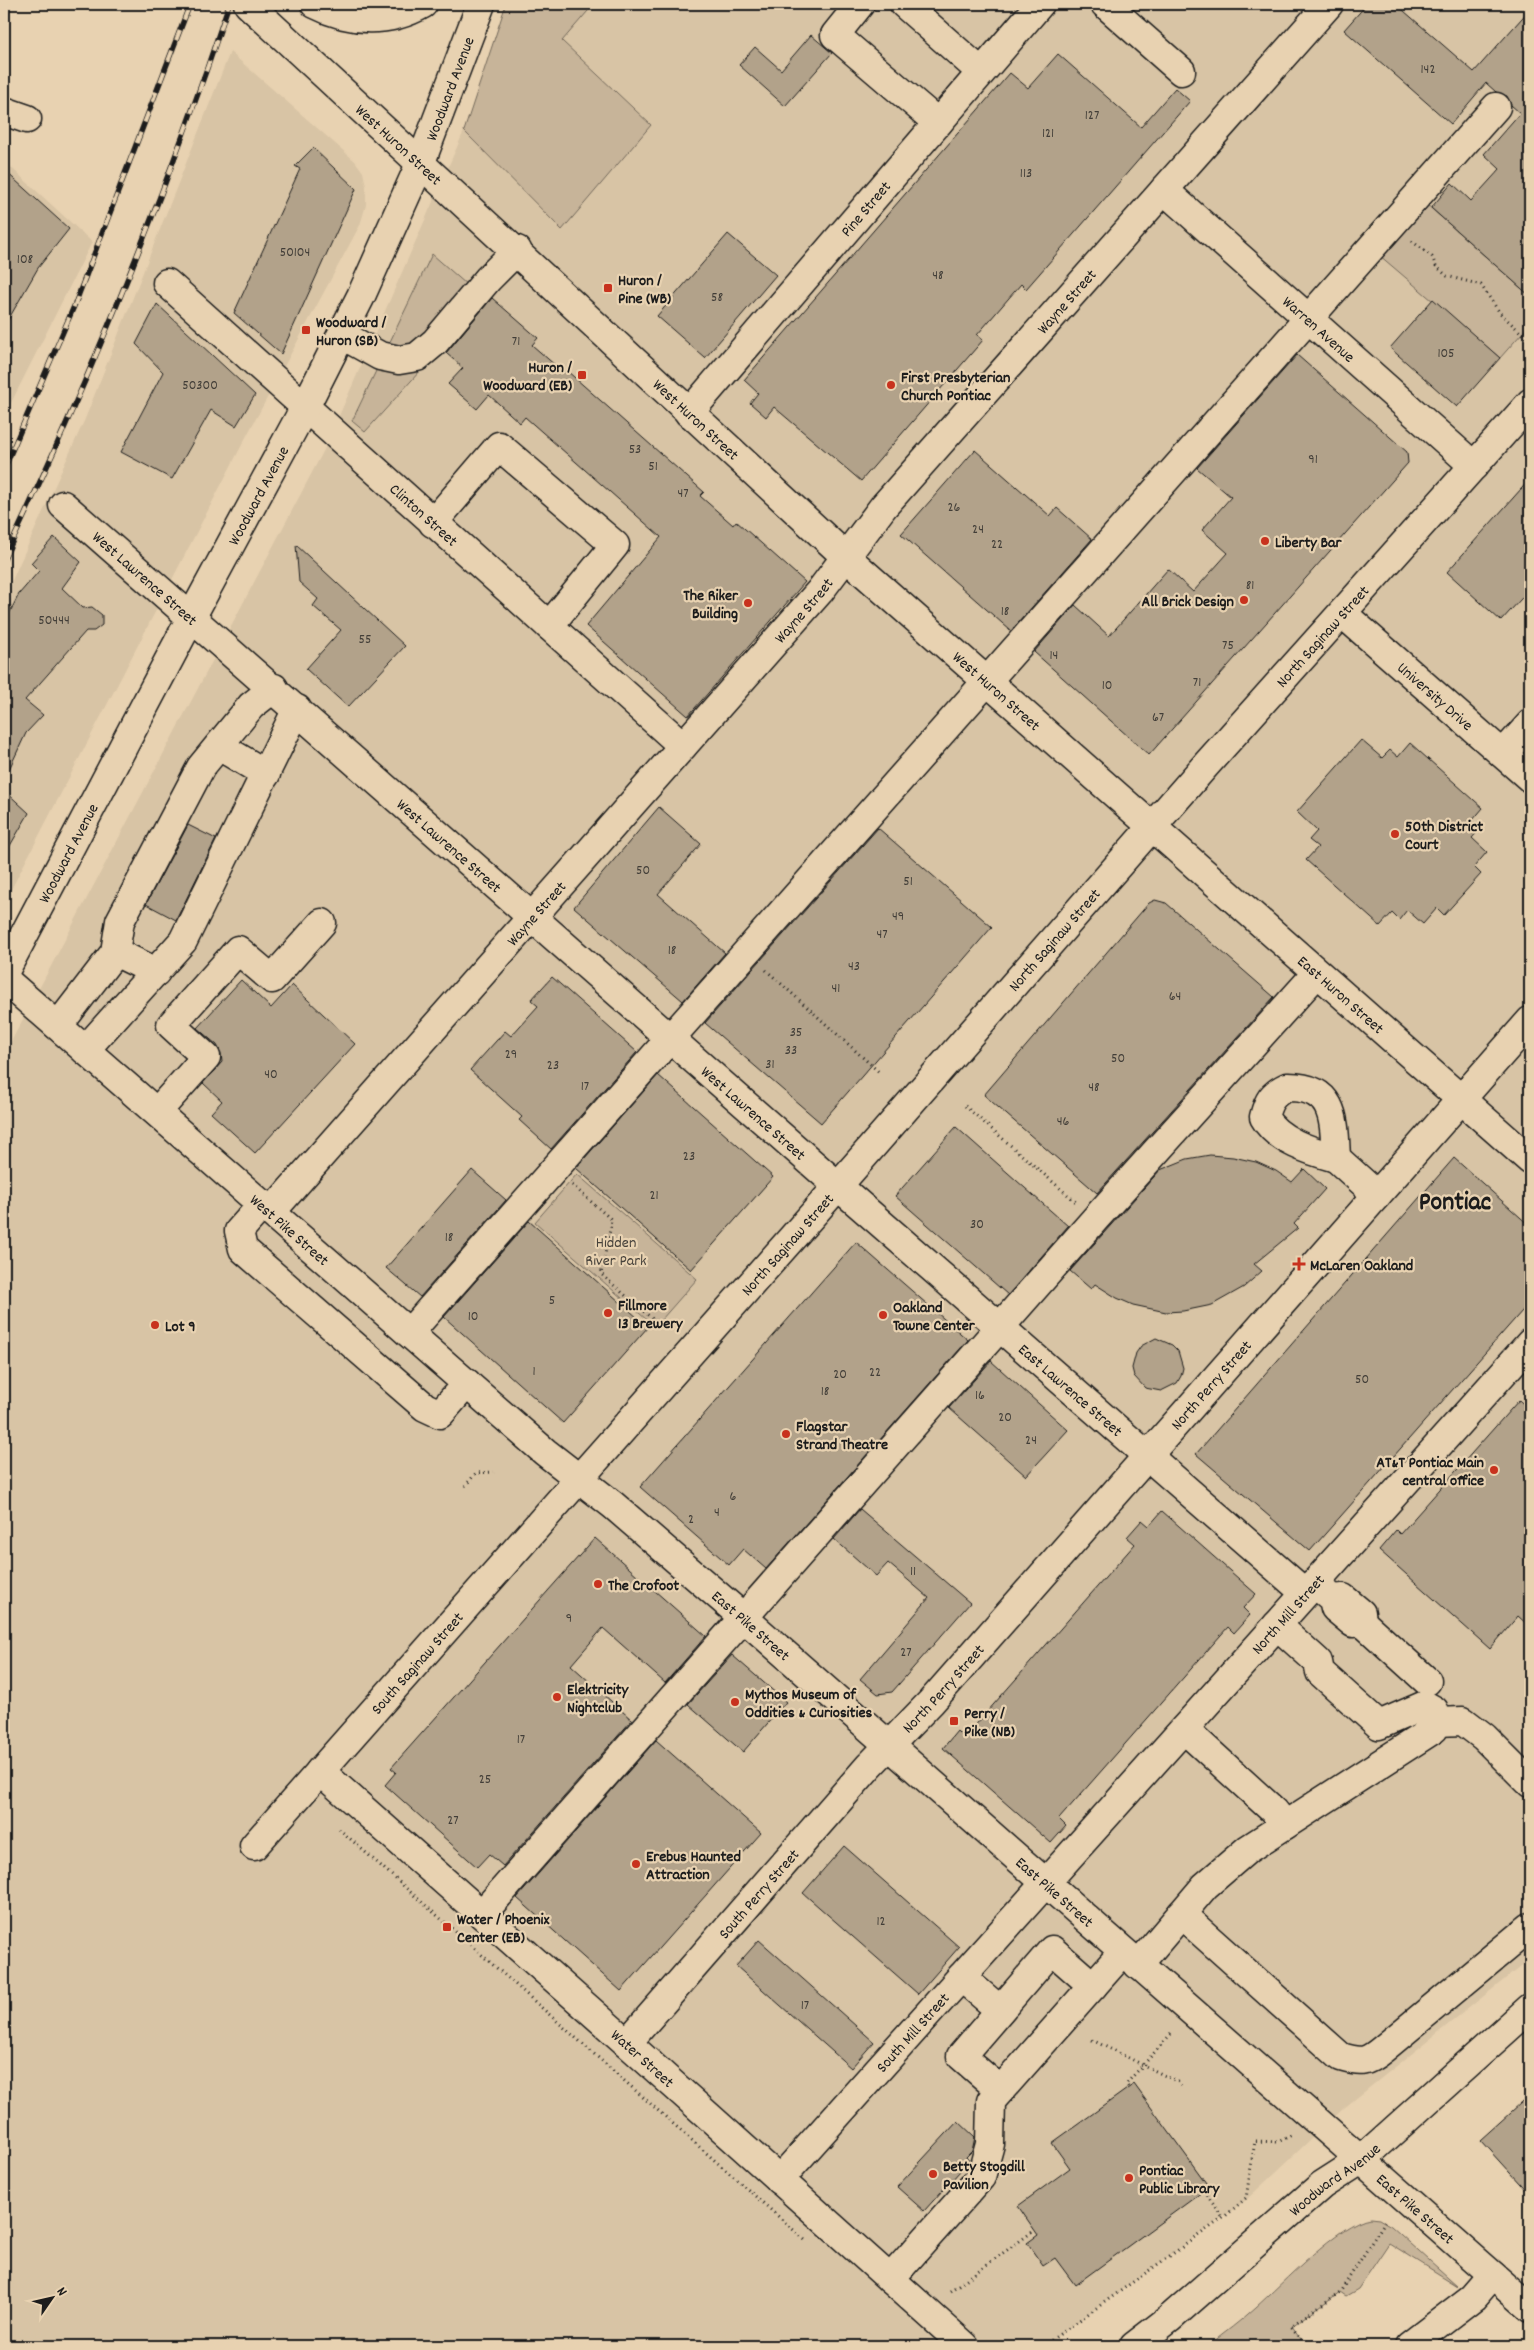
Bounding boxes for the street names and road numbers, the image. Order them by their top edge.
street label: Woodward Avenue [421,34,482,145]
street label: West Huron Street [349,100,446,192]
street label: Pine Street [836,177,897,243]
street label: Wayne Street [1032,265,1103,340]
street label: Warren Avenue [1276,291,1359,369]
street label: West Huron Street [646,375,743,467]
street label: Woodward Avenue [223,442,296,550]
street label: Clinton Street [384,479,462,553]
street label: West Lawrence Street [86,527,202,632]
street label: Wayne Street [770,574,840,649]
street label: North Saginaw Street [1272,581,1376,693]
street label: West Huron Street [946,647,1045,737]
street label: University Drive [1391,658,1477,737]
street label: West Lawrence Street [391,794,506,900]
street label: Woodward Avenue [34,800,105,908]
street label: Wayne Street [502,877,573,952]
street label: North Saginaw Street [1004,884,1107,997]
street label: East Huron Street [1291,951,1388,1040]
street label: West Lawrence Street [695,1061,810,1167]
street label: North Saginaw Street [737,1189,840,1302]
street label: West Pike Street [244,1190,333,1272]
street label: North Perry Street [1166,1336,1258,1436]
street label: East Lawrence Street [1012,1339,1127,1443]
street label: North Mill Street [1247,1570,1331,1660]
street label: East Pike Street [706,1586,794,1667]
street label: South Saginaw Street [366,1608,470,1721]
street label: North Perry Street [898,1640,991,1739]
street label: South Perry Street [714,1845,806,1945]
street label: East Pike Street [1009,1852,1098,1934]
street label: South Mill Street [872,1988,956,2079]
street label: Water Street [605,2025,678,2094]
street label: Woodward Avenue [1285,2139,1387,2223]
street label: East Pike Street [1370,2169,1459,2251]

